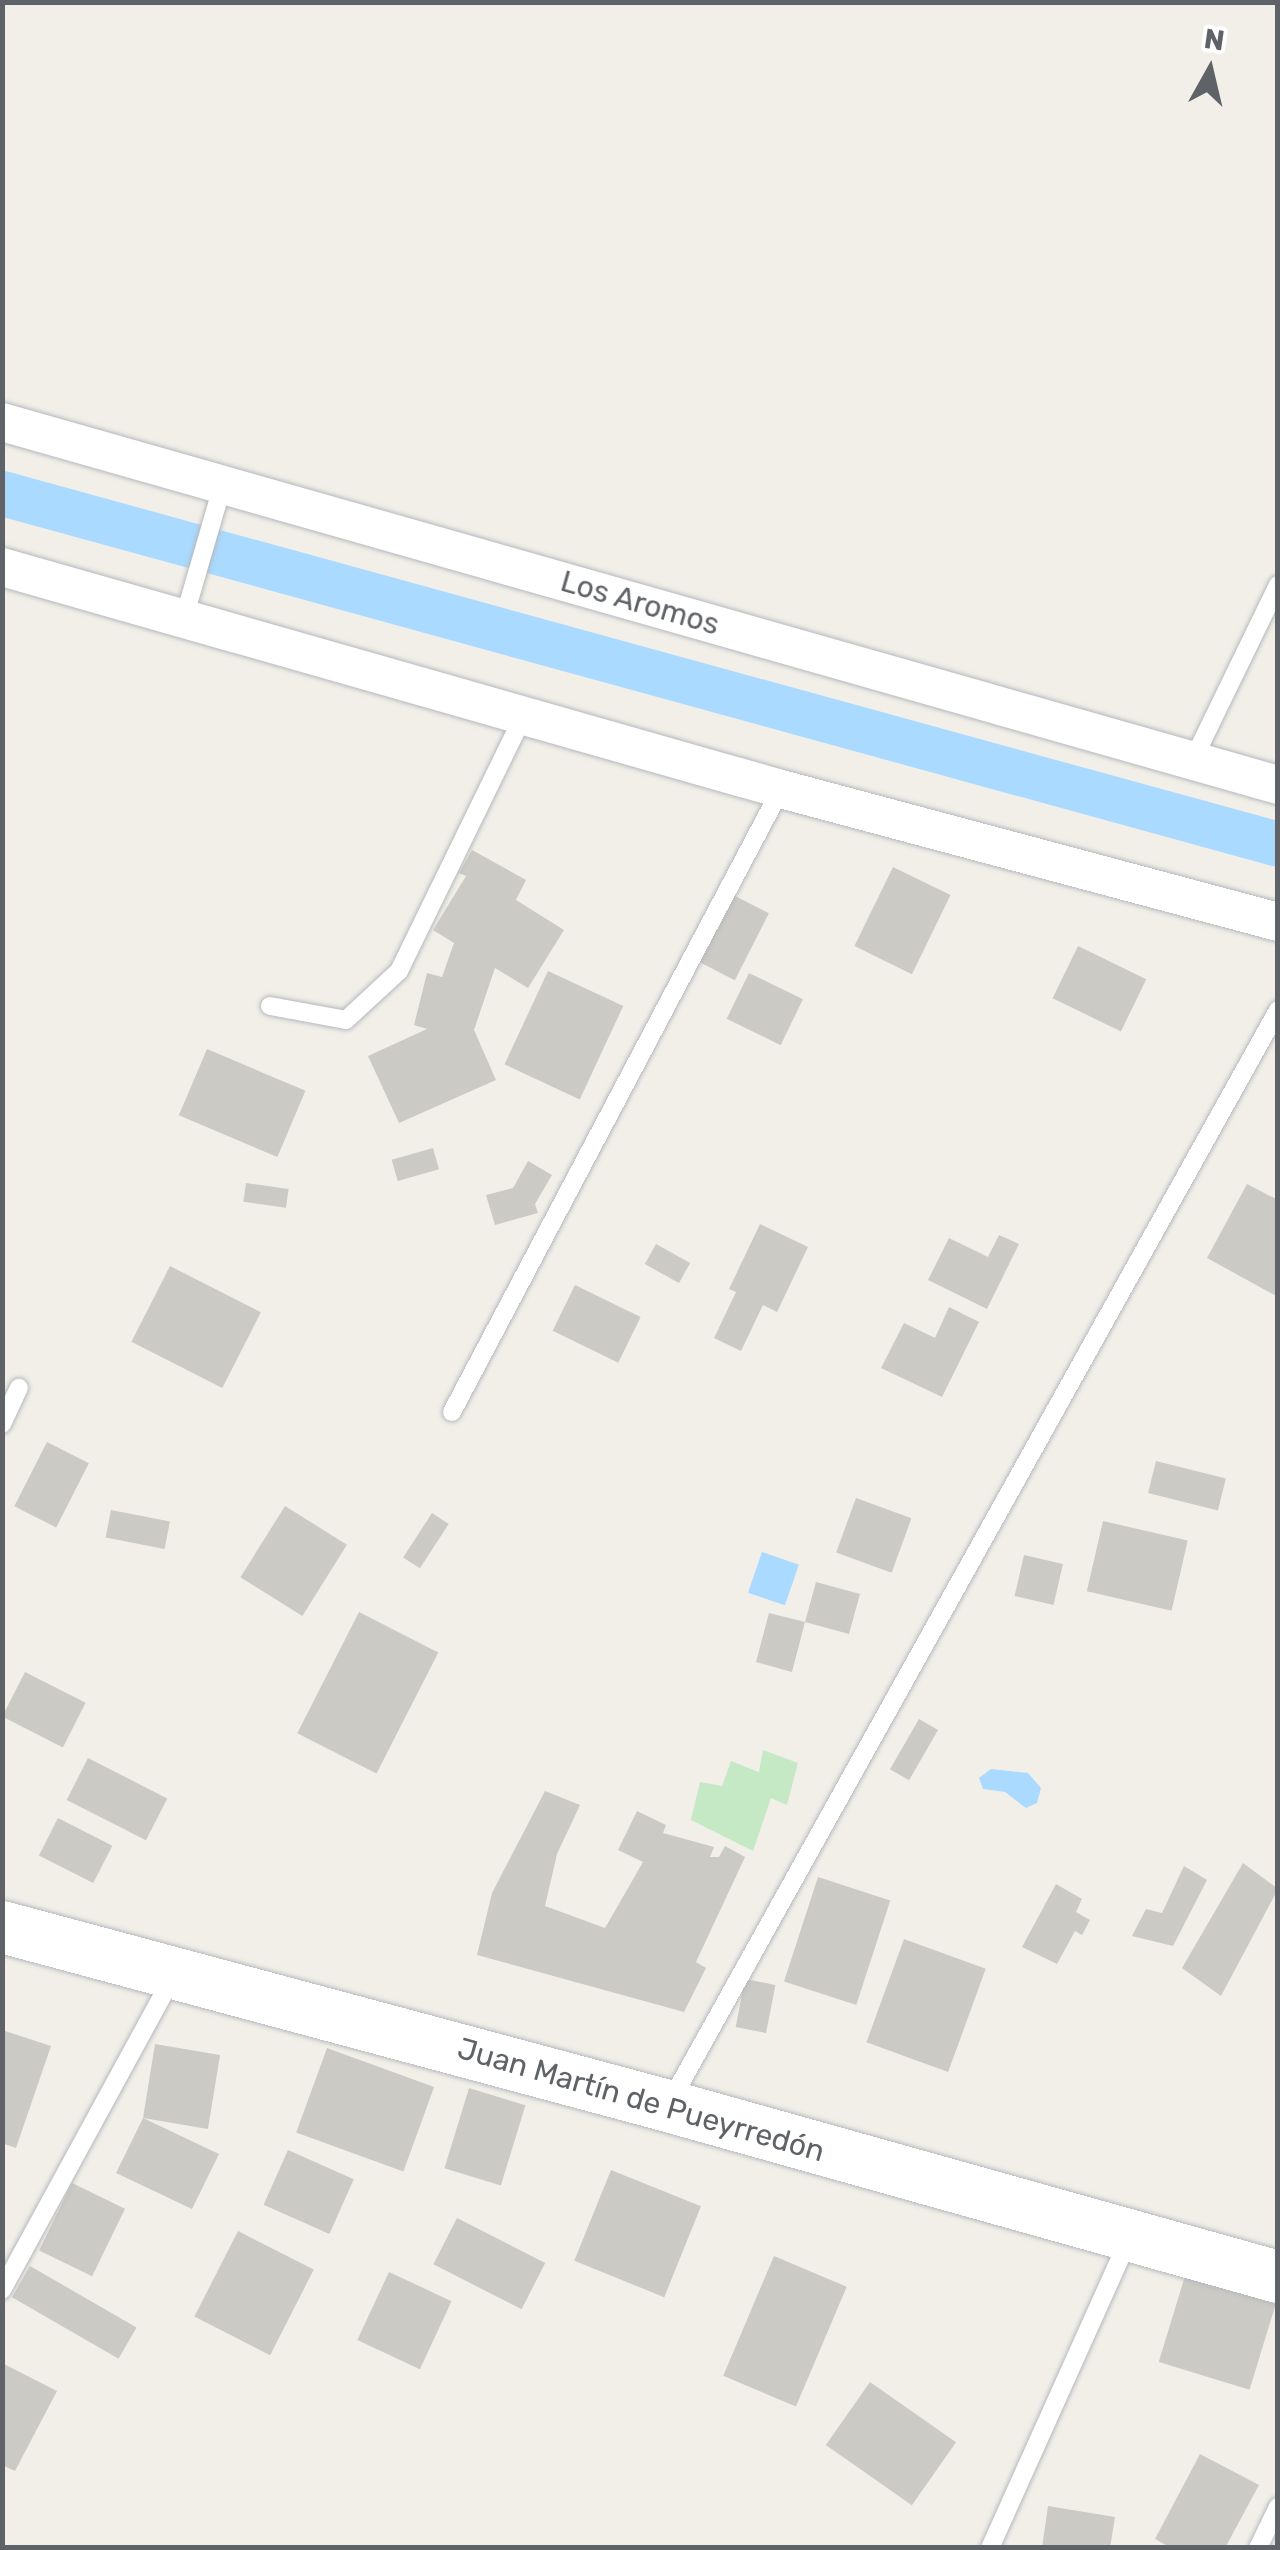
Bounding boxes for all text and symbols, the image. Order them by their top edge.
north arrow [1160,20,1260,120]
text: N [1202,22,1227,58]
street label: Los Aromos [556,563,724,643]
street label: Juan Martín de Pueyrredón [453,2030,829,2170]

